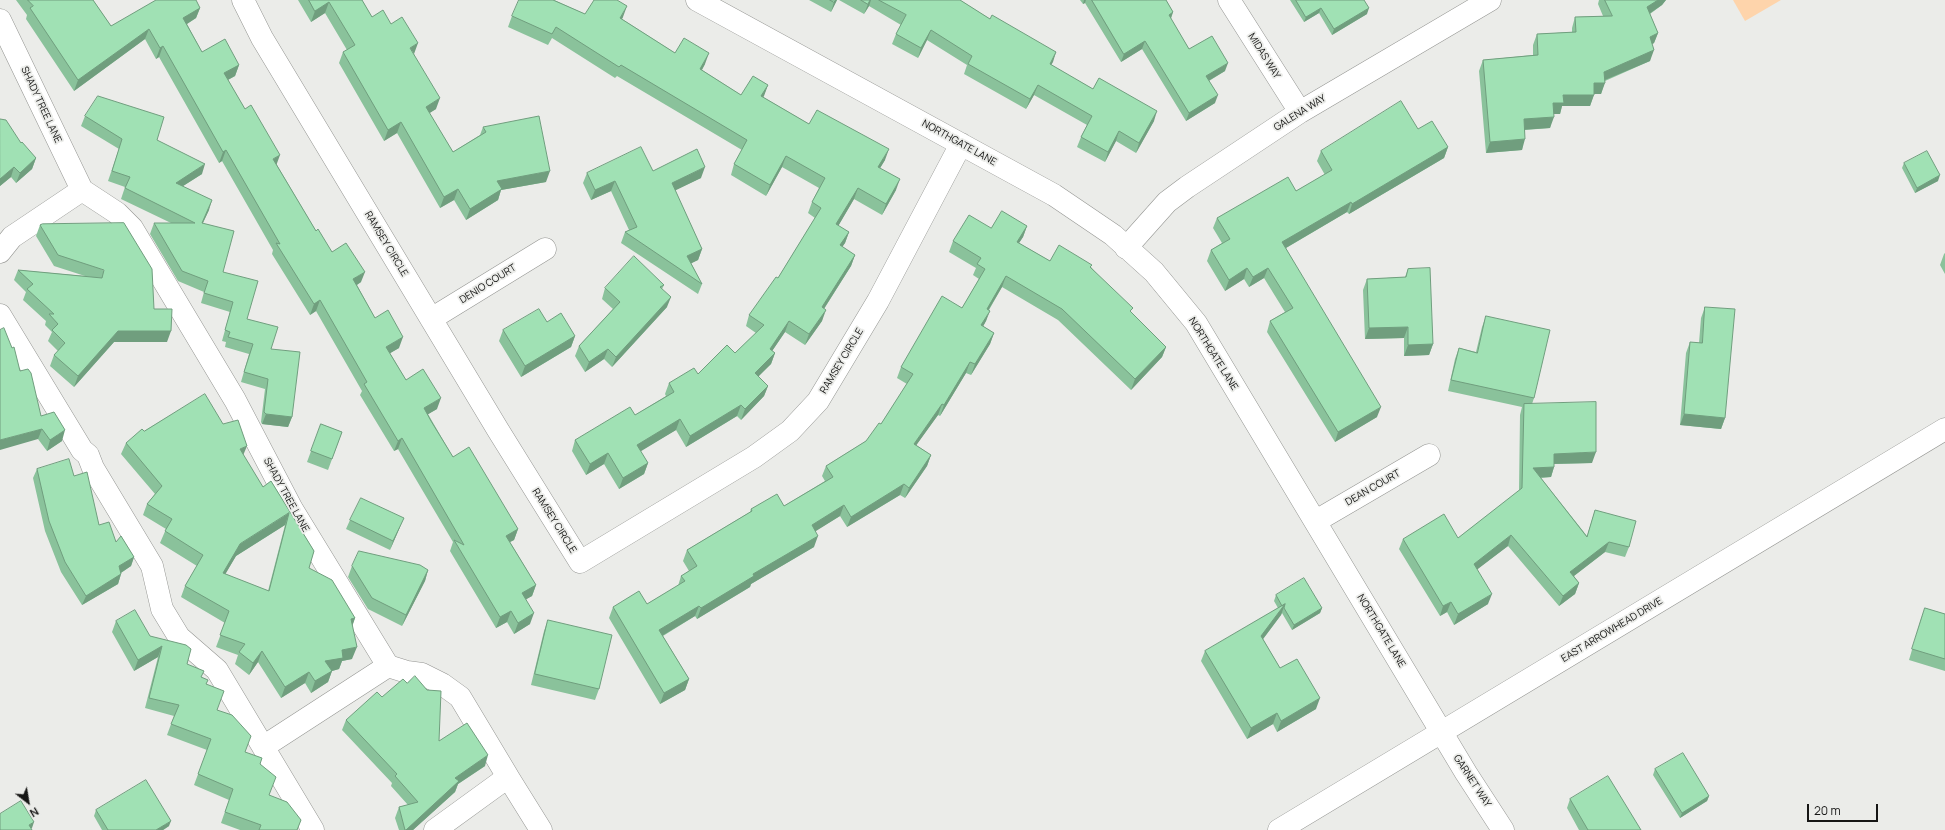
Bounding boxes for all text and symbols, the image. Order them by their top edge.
street label: MIDAS WAY [1245,31,1283,81]
street label: SHADY TREE LANE [18,65,64,145]
street label: GALENA WAY [1272,92,1328,134]
street label: NORTHGATE LANE [920,118,998,168]
street label: RAMSEY CIRCLE [362,209,410,279]
street label: DENIO COURT [457,262,519,306]
street label: NORTHGATE LANE [1186,315,1240,393]
street label: RAMSEY CIRCLE [818,326,866,396]
street label: SHADY TREE LANE [261,456,311,534]
street label: DEAN COURT [1343,467,1403,509]
street label: RAMSEY CIRCLE [529,486,579,556]
street label: NORTHGATE LANE [1354,592,1408,670]
street label: EAST ARROWHEAD DRIVE [1559,595,1665,665]
street label: GARNET WAY [1451,753,1493,809]
north arrow [8,782,48,822]
scale bar [1809,796,1880,822]
text: 20 m [1814,802,1841,819]
text: N [27,804,42,821]

